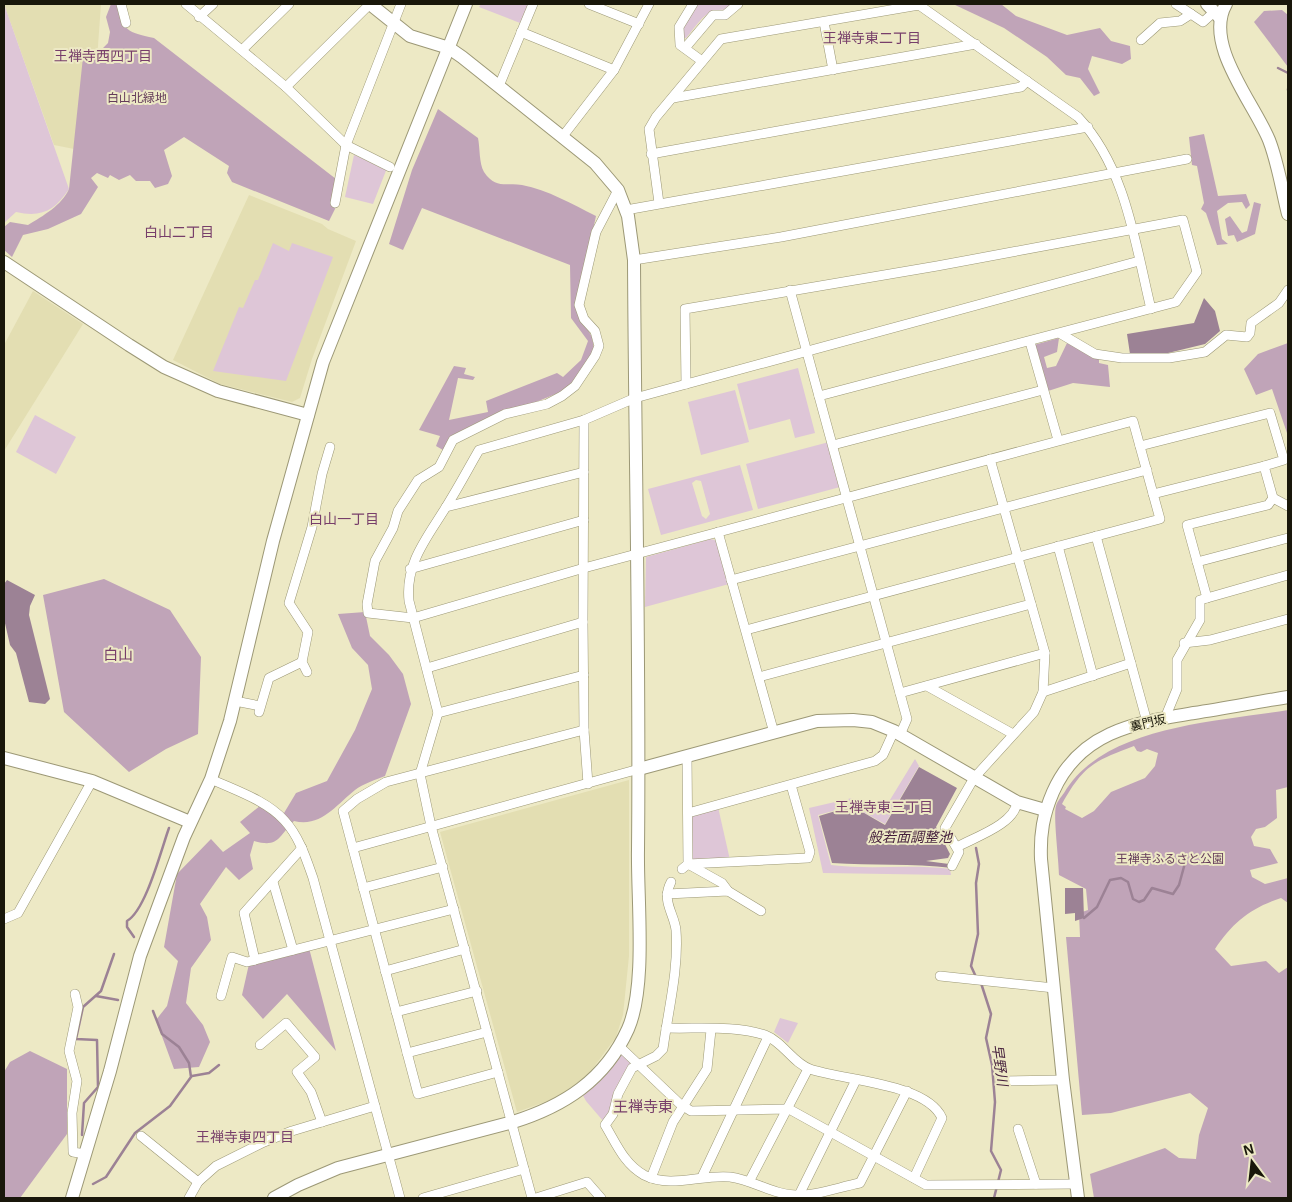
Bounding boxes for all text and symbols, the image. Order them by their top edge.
district label: 王禅寺東二丁目 [823,30,921,46]
district label: 王禅寺西四丁目 [54,48,152,64]
park label: 白山北緑地 [107,91,167,105]
district label: 白山二丁目 [144,224,214,240]
district label: 白山一丁目 [309,511,379,527]
district label: 白山 [103,646,133,663]
street label: 裏門坂 [1129,712,1167,734]
district label: 王禅寺東三丁目 [835,799,933,815]
water label: 般若面調整池 [868,829,954,845]
park label: 王禅寺ふるさと公園 [1116,852,1224,866]
water label: 早野川 [989,1043,1011,1089]
district label: 王禅寺東 [613,1098,673,1115]
district label: 王禅寺東四丁目 [196,1129,294,1145]
north arrow [1227,1137,1277,1187]
text: N [1242,1140,1256,1158]

